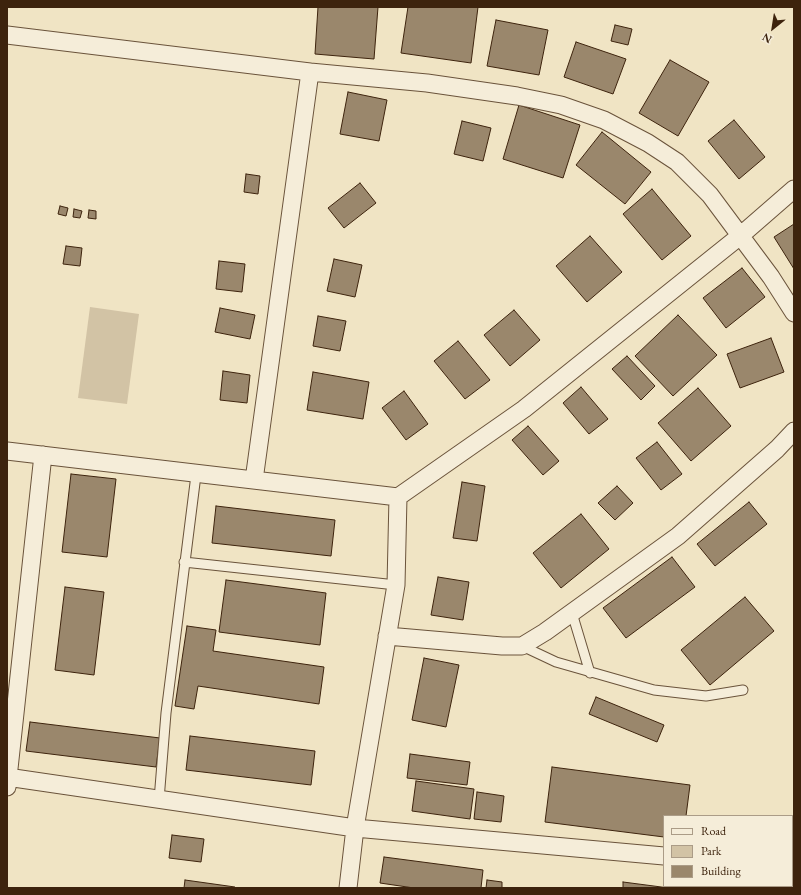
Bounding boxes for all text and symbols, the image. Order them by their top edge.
north arrow [753,8,793,48]
text: N [760,30,774,47]
legend [663,815,793,887]
text: Road [701,823,726,839]
text: Park [701,843,721,859]
text: Building [701,863,741,879]

